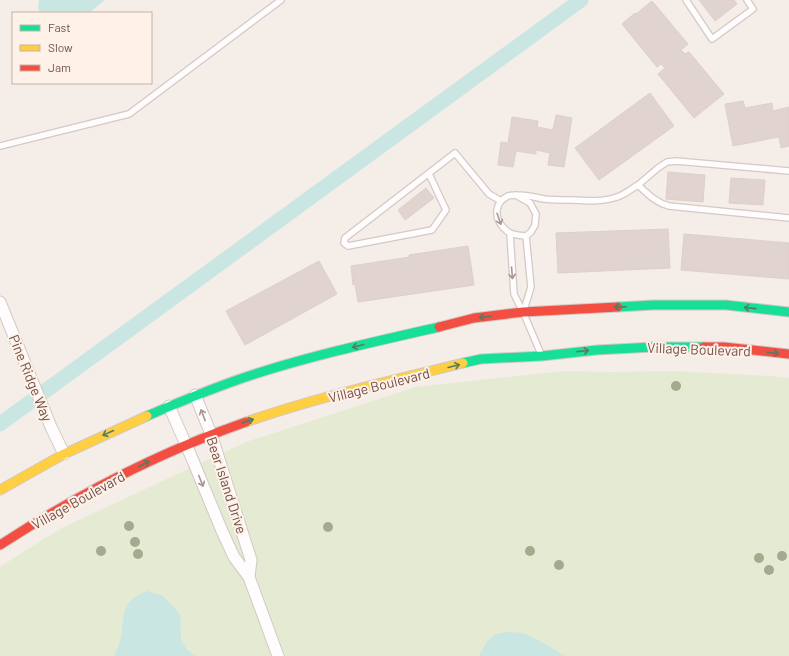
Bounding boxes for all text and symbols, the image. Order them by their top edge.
legend [12,12,152,84]
text: Fast [48,20,71,34]
text: Slow [48,40,73,54]
text: Jam [48,60,71,74]
one-way arrow [496,212,503,225]
one-way arrow [509,266,516,279]
one-way arrow [614,303,627,310]
one-way arrow [744,304,757,312]
one-way arrow [479,313,492,321]
street label: Pine Ridge Way [6,332,56,424]
street label: Village Boulevard [647,339,751,359]
one-way arrow [352,343,365,351]
one-way arrow [576,347,589,355]
one-way arrow [766,349,779,356]
one-way arrow [447,362,460,369]
street label: Village Boulevard [327,364,431,406]
one-way arrow [199,409,207,421]
one-way arrow [241,417,253,425]
one-way arrow [102,430,114,438]
street label: Bear Island Drive [203,434,251,536]
one-way arrow [137,460,149,467]
street label: Village Boulevard [28,467,128,533]
one-way arrow [198,474,206,486]

